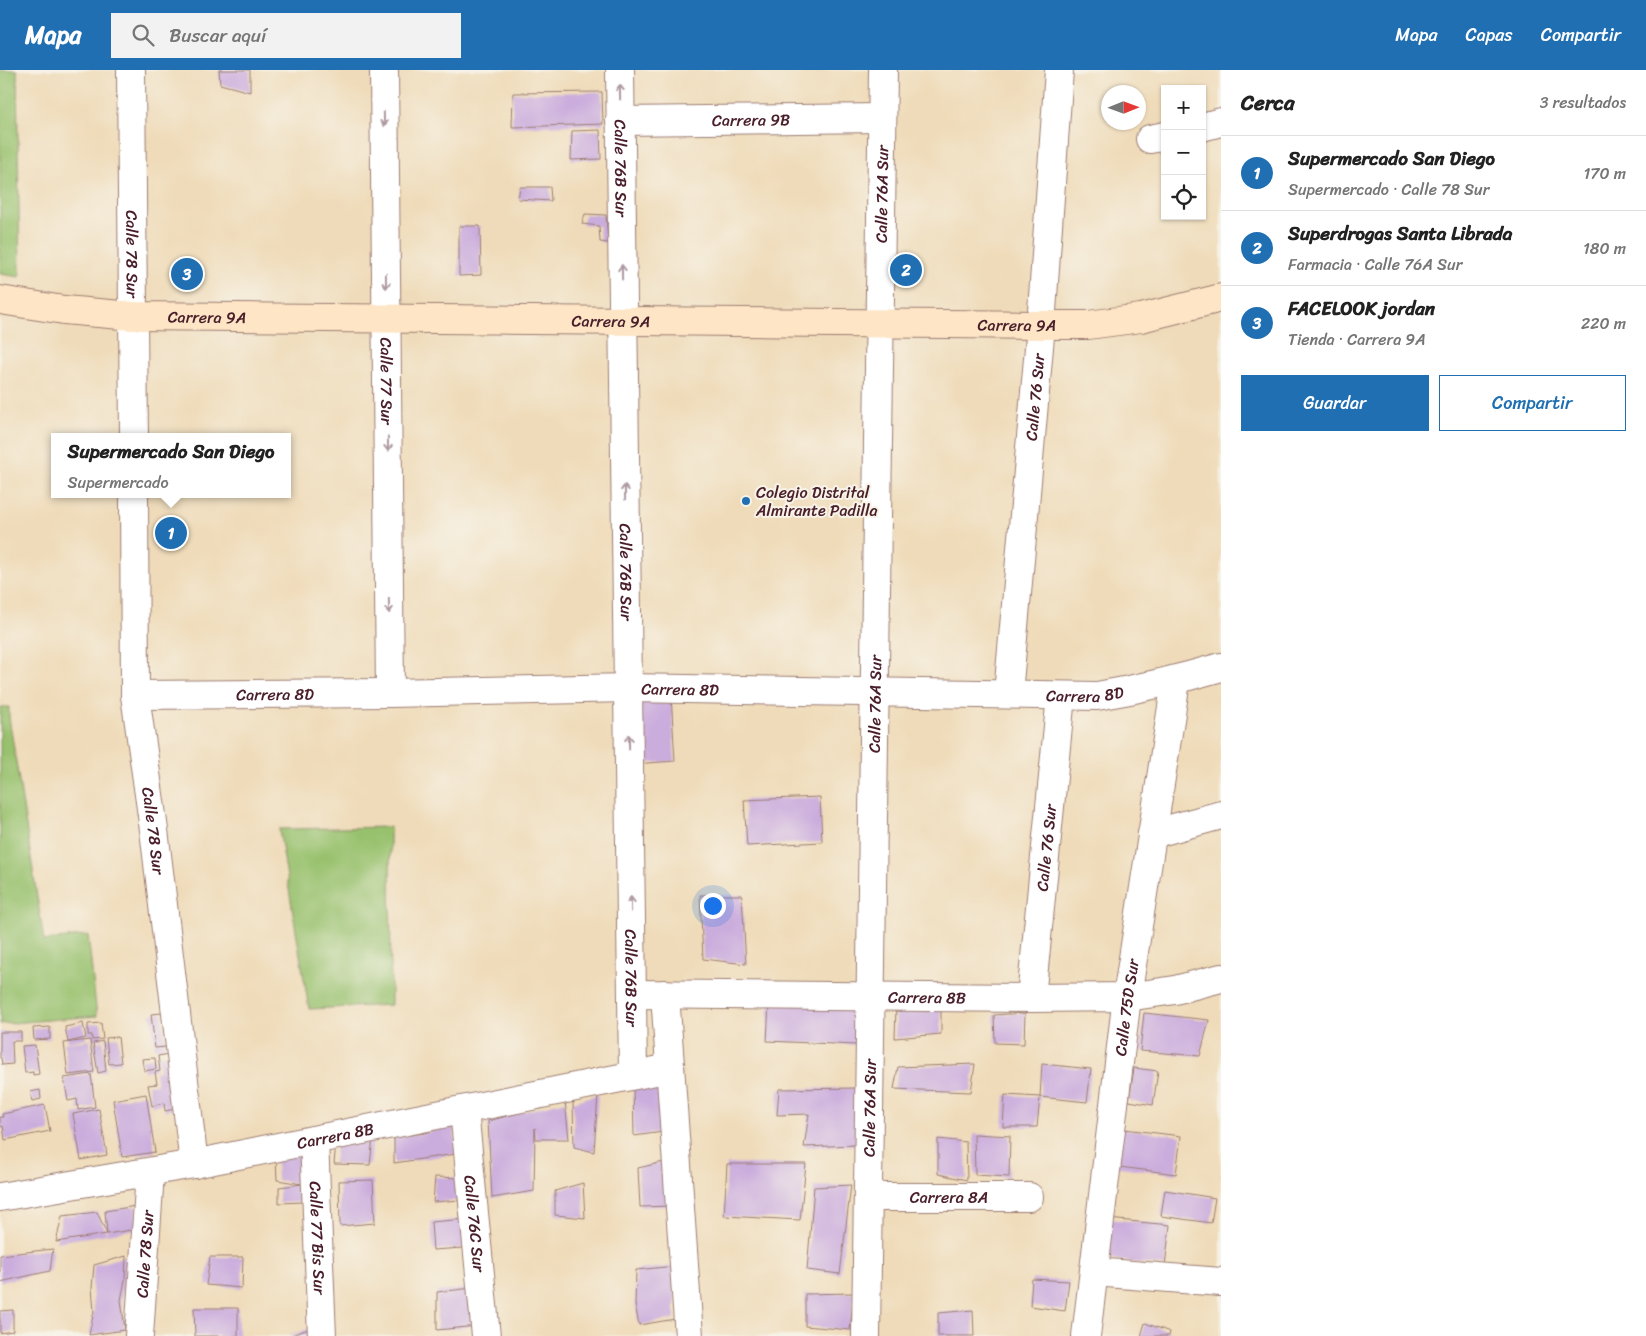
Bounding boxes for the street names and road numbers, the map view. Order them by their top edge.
street label: Carrera 9B [712,105,790,135]
street label: Calle 76B Sur [606,119,636,218]
street label: Calle 76A Sur [867,144,897,243]
street label: Calle 78 Sur [117,210,147,299]
street label: Carrera 9A [168,302,246,332]
street label: Carrera 9A [572,306,650,336]
street label: Carrera 9A [978,310,1056,340]
street label: Calle 77 Sur [372,337,401,426]
street label: Calle 76 Sur [1017,351,1053,442]
street label: Calle 76B Sur [611,523,641,622]
street label: Calle 76A Sur [860,654,890,753]
street label: Carrera 8D [641,674,719,705]
street label: Carrera 8D [1046,677,1126,711]
street label: Carrera 8D [236,680,314,709]
street label: Calle 78 Sur [133,785,173,877]
street label: Calle 76 Sur [1028,802,1065,893]
street label: Calle 76B Sur [616,929,646,1028]
street label: Calle 75D Sur [1106,956,1148,1058]
street label: Carrera 8B [888,983,966,1012]
street label: Calle 76A Sur [854,1058,885,1157]
street label: Carrera 8B [294,1114,377,1158]
street label: Calle 76C Sur [455,1174,494,1275]
street label: Calle 77 Bis Sur [301,1181,334,1297]
street label: Carrera 8A [910,1183,988,1212]
street label: Calle 78 Sur [128,1208,163,1299]

